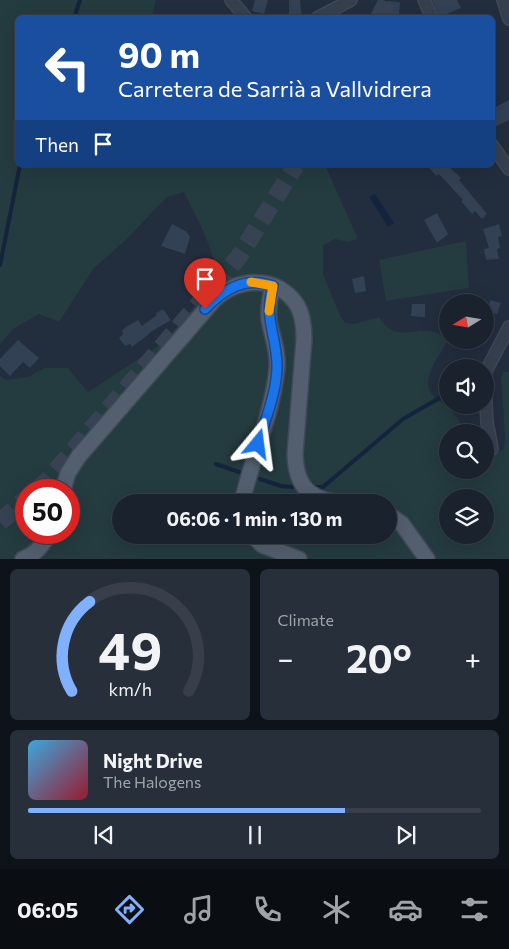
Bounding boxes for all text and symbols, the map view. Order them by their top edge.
text: 90 m [118,32,200,75]
icon: left [35,35,100,100]
text: Carretera de Sarrià a Vallvidrera [118,75,432,102]
icon: arrive [89,130,117,158]
text: Then [35,133,79,156]
pin [184,258,226,309]
icon: arrive [191,265,219,293]
north arrow [439,294,494,349]
map controls [439,294,494,544]
button: sound [439,359,494,414]
position arrow [231,417,283,469]
button: search [439,424,494,479]
speed limit sign: 50 [15,479,80,544]
button: layers [439,489,494,544]
text: 06:06 · 1 min · 130 m [167,507,342,530]
text: Climate [278,610,334,629]
text: 49 [98,617,162,681]
text: 20° [346,634,412,681]
text: − [278,641,293,675]
text: + [465,641,481,675]
text: km/h [108,678,151,700]
text: Night Drive [103,749,203,772]
text: The Halogens [103,772,201,791]
icon: previous [90,821,118,849]
icon: pause [241,821,269,849]
icon: next [392,821,420,849]
icon: directions [112,892,147,927]
icon: music [181,892,216,927]
icon: phone [250,892,285,927]
icon: climate [319,892,354,927]
icon: car [388,892,423,927]
icon: filters [457,892,492,927]
text: 06:05 [17,896,78,923]

